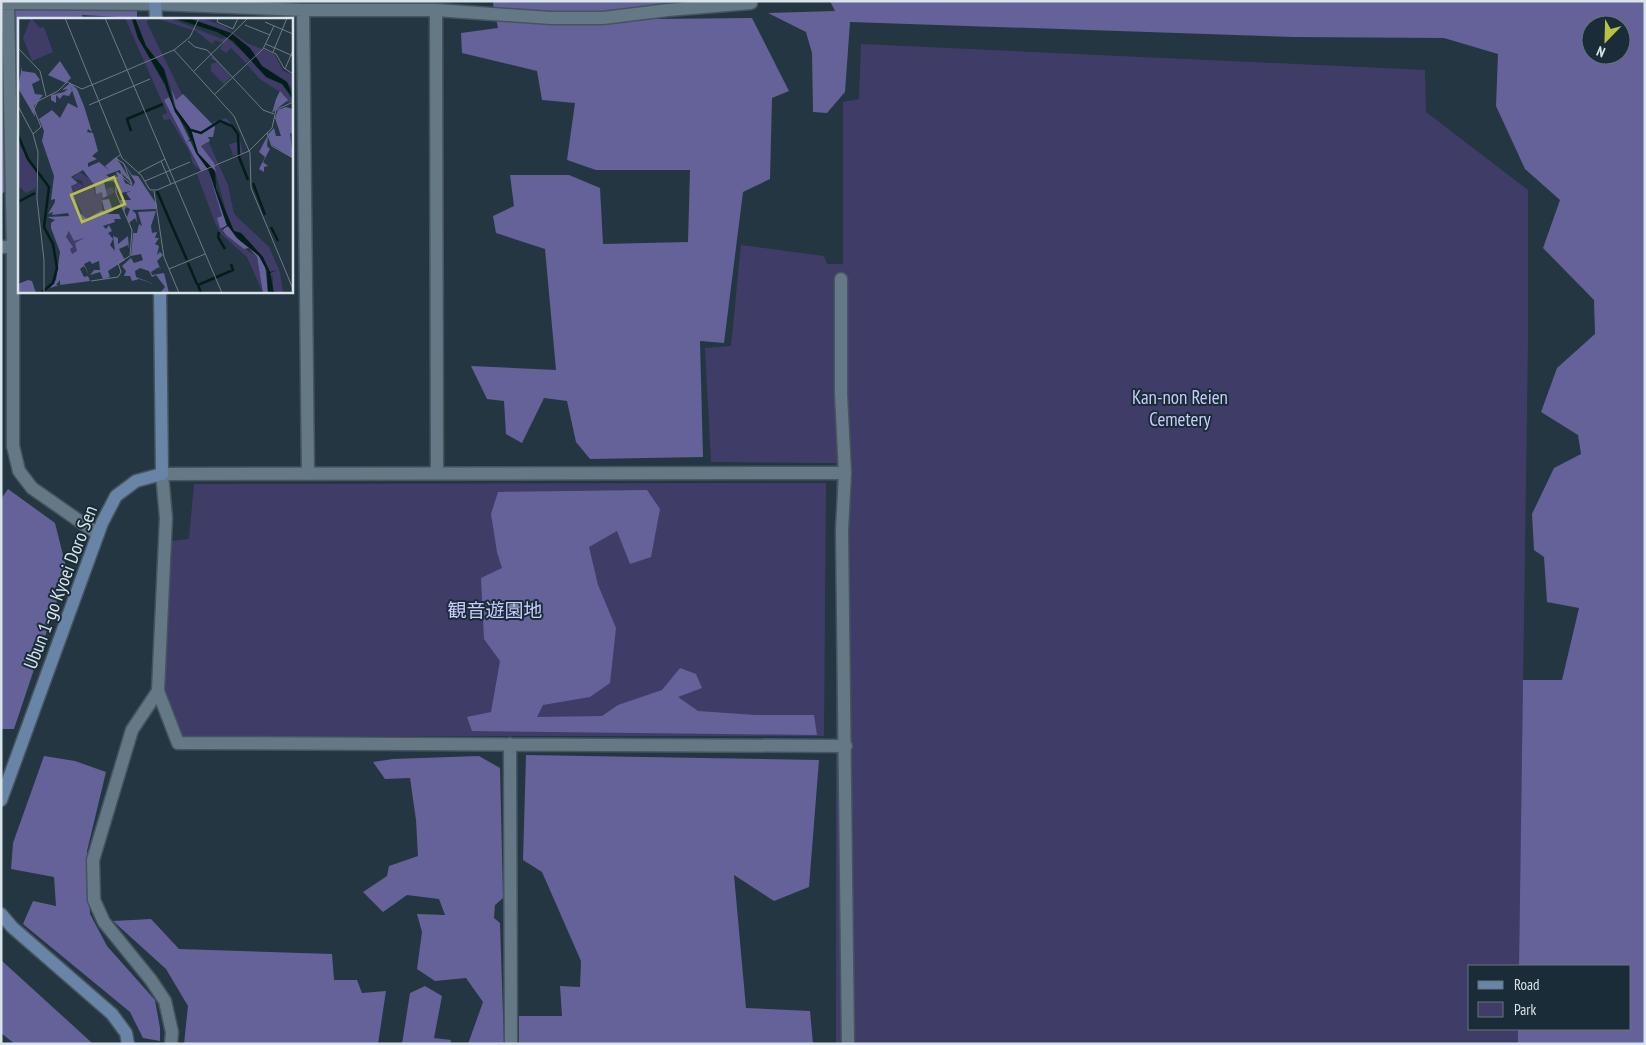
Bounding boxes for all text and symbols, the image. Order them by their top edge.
north arrow [1581,15,1631,65]
inset map [18,18,292,292]
text: N [1594,42,1608,62]
park label: Kan-non Reien Cemetery [1132,385,1228,431]
street label: Ubun 1-go Kyoei Doro Sen [18,502,102,672]
park label: 観音遊園地 [447,598,543,622]
legend [1468,965,1631,1030]
text: Road [1514,975,1540,994]
text: Park [1514,1000,1536,1019]

